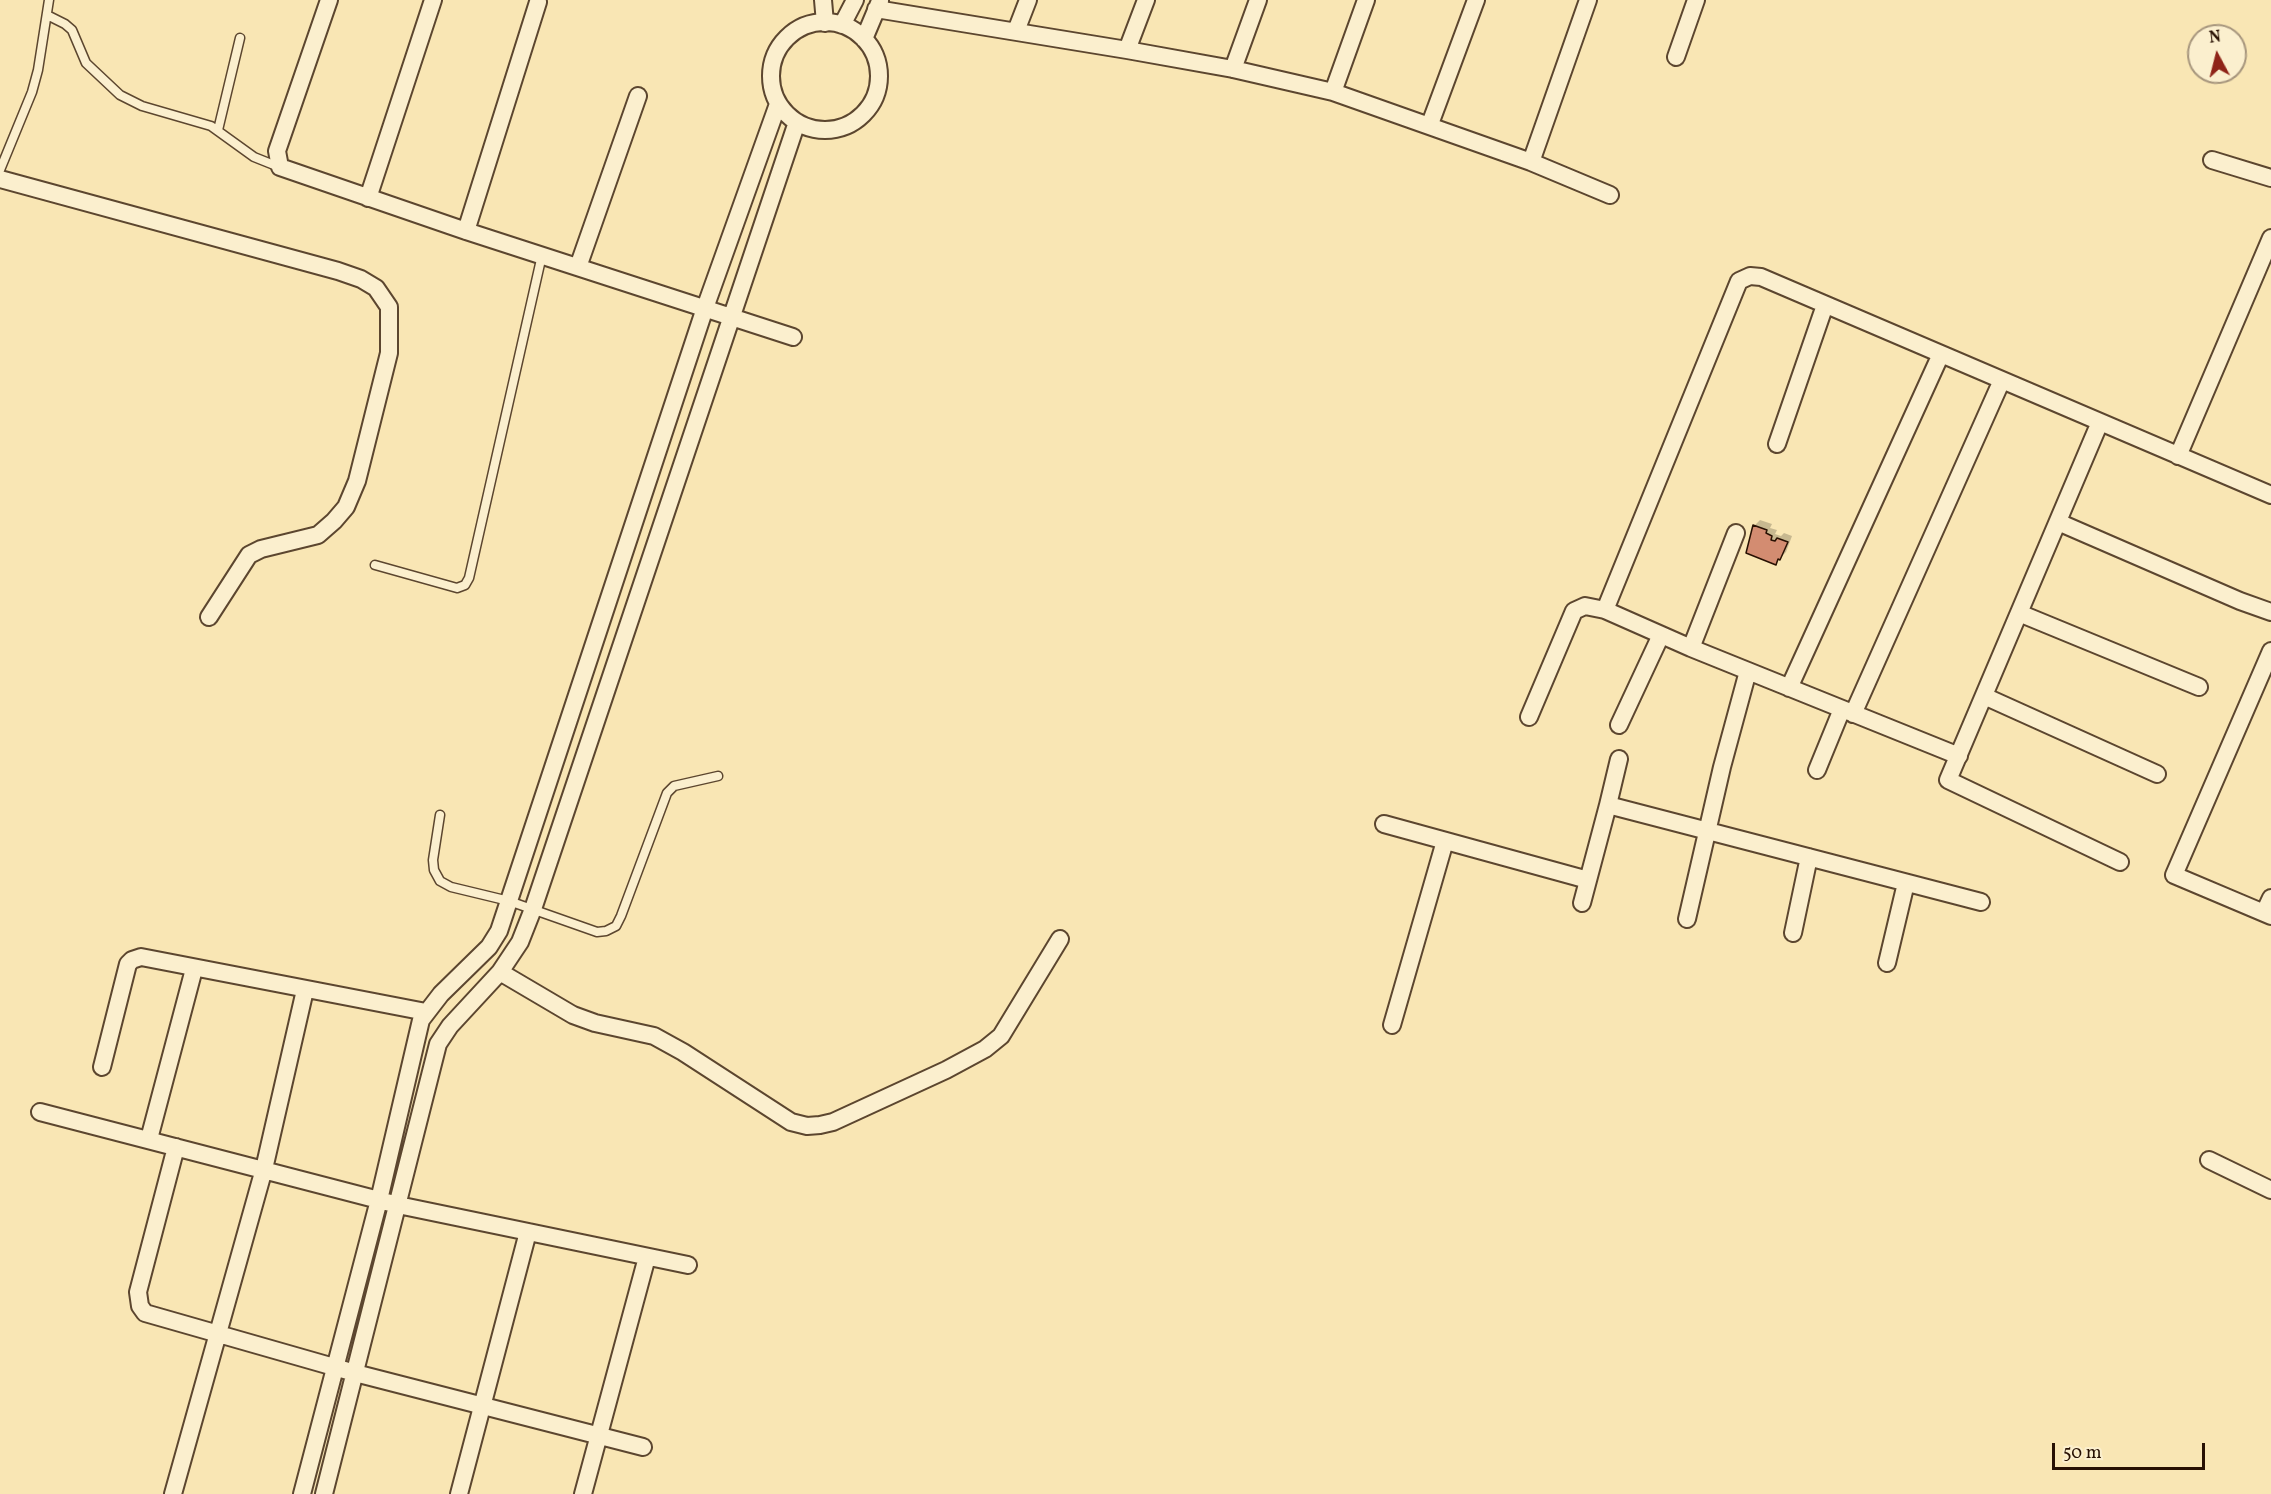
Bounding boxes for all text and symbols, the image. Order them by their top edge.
north arrow [2187,24,2247,84]
text: N [2208,26,2222,50]
scale bar [2055,1431,2208,1469]
text: 50 m [2063,1441,2102,1466]

